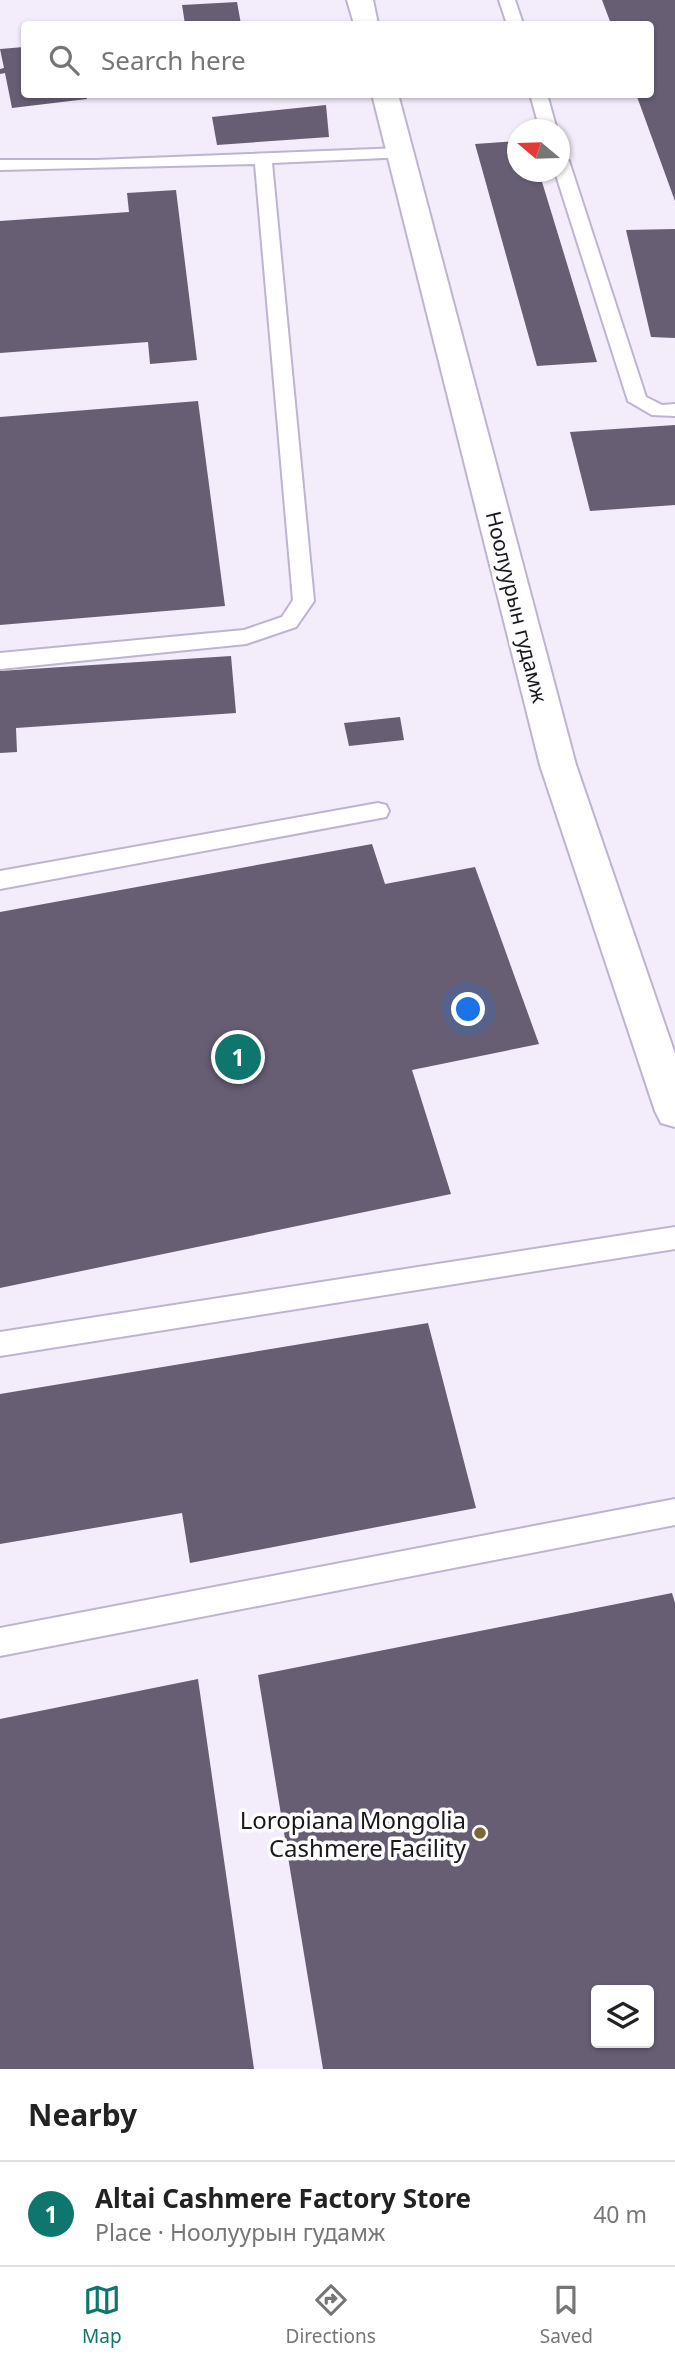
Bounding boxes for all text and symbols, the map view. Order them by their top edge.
search box [21,21,654,98]
icon: search [45,41,83,79]
text: Search here [101,42,246,78]
north arrow [507,119,570,182]
street label: Ноолуурын гудамж [480,508,554,706]
your location [451,992,485,1026]
pin: 1 [215,1031,261,1083]
place label: Loropiana Mongolia Cashmere Facility [240,1803,467,1864]
marker: Loropiana Mongolia Cashmere Facility [472,1825,488,1841]
map controls [591,1985,654,2048]
button: layers [591,1985,654,2048]
text: Nearby [28,2094,137,2135]
text: Altai Cashmere Factory Store [95,2180,471,2216]
text: 1 [44,2198,58,2230]
text: 40 m [593,2198,647,2230]
text: Place · Ноолуурын гудамж [95,2216,385,2248]
tab: Map [82,2281,122,2349]
tab: Directions [286,2281,376,2349]
tab: Saved [540,2281,593,2349]

